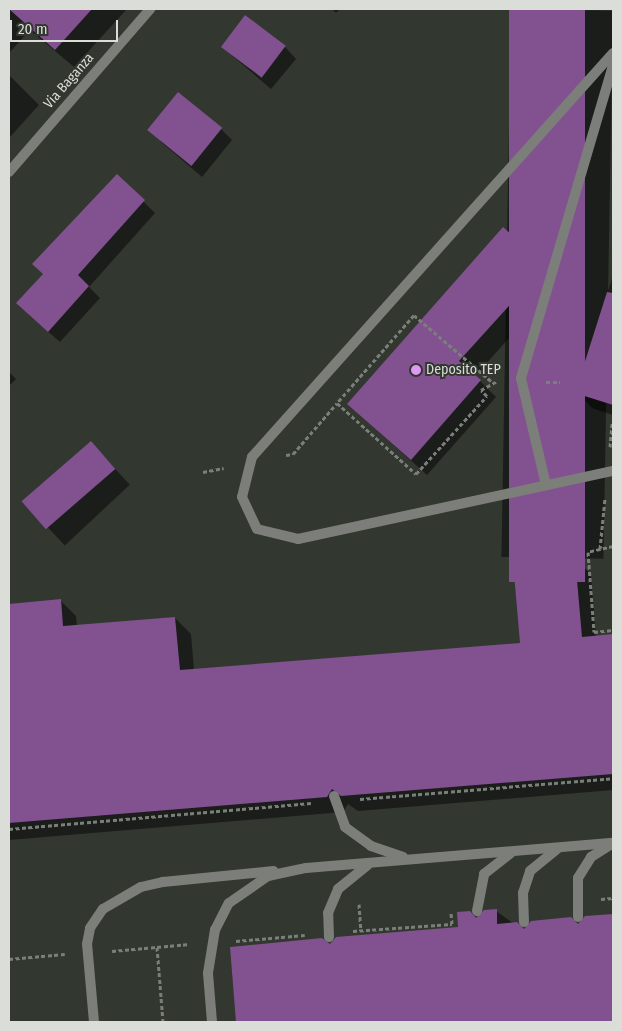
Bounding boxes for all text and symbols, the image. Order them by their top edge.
scale bar [12,10,120,42]
text: 20 m [18,20,48,38]
street label: Via Baganza [40,50,98,112]
place label: Deposito TEP [426,362,501,378]
marker: Deposito TEP [410,364,422,376]

